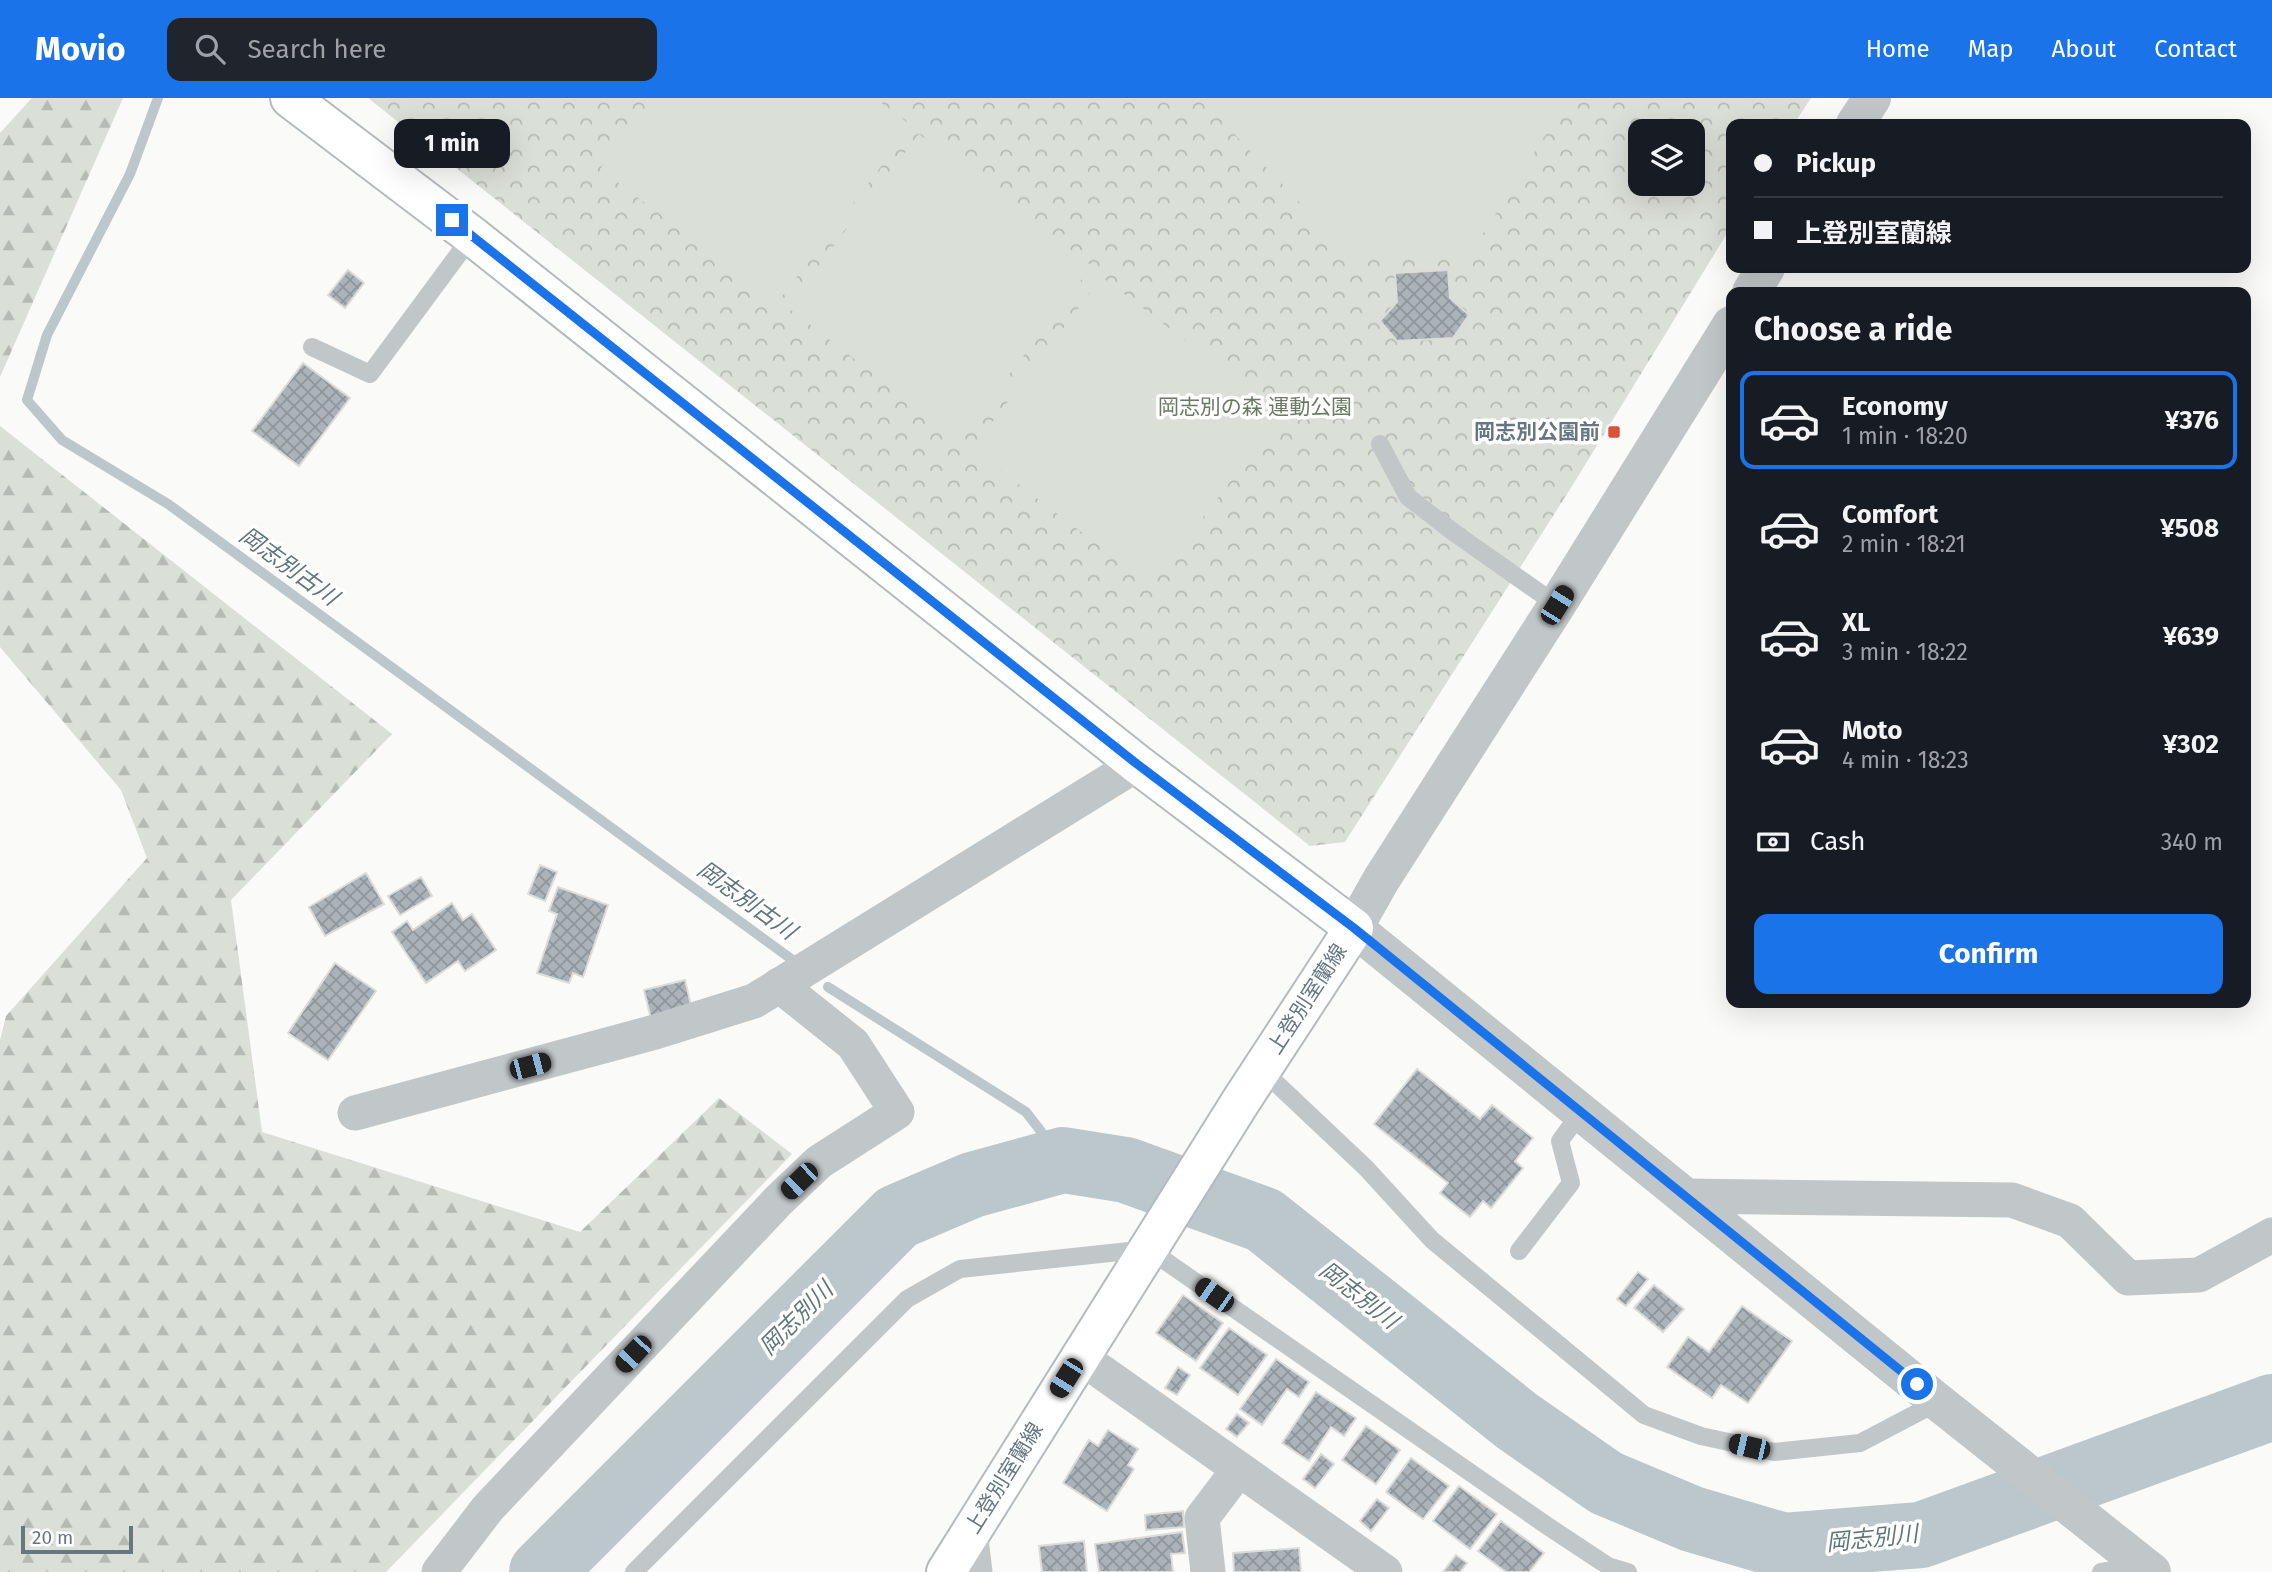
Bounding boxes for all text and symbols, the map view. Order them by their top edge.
search box [167,18,657,81]
text: Movio [35,29,125,69]
icon: search [191,30,229,68]
text: Search here [247,34,386,65]
text: Home [1866,35,1930,63]
text: Map [1968,35,2014,63]
text: About [2052,35,2116,63]
text: Contact [2154,35,2237,63]
callout: 1 min [394,118,510,167]
map controls [1628,119,1705,196]
button: layers [1628,119,1705,196]
text: 1 min [424,129,480,157]
text: Pickup [1796,148,1876,179]
route end [436,204,468,236]
text: 上登別室蘭線 [1796,218,1952,249]
text: Choose a ride [1754,310,1952,348]
icon: car [1758,389,1821,452]
text: Economy [1842,391,1948,422]
park label: 岡志別の森 運動公園 [1158,394,1352,420]
text: ¥376 [2165,405,2219,436]
place label: 岡志別公園前 [1474,419,1600,445]
text: 1 min · 18:20 [1842,422,1968,450]
marker: 岡志別公園前 [1606,424,1622,440]
icon: car [1758,497,1821,560]
text: Comfort [1842,499,1938,530]
text: ¥508 [2160,513,2219,544]
water label: 岡志別古川 [234,521,346,613]
text: 2 min · 18:21 [1842,530,1966,558]
car [1537,582,1578,628]
icon: car [1758,605,1821,668]
text: XL [1842,607,1870,638]
text: ¥639 [2163,621,2219,652]
text: 3 min · 18:22 [1842,638,1968,666]
icon: car [1758,713,1821,776]
text: Moto [1842,715,1902,746]
text: ¥302 [2163,729,2219,760]
text: 4 min · 18:23 [1842,746,1969,774]
icon: cash [1754,823,1792,861]
text: Cash [1810,826,1866,857]
text: 340 m [2161,828,2223,856]
water label: 岡志別古川 [692,855,804,947]
button: Confirm [1754,914,2223,994]
street label: 上登別室蘭線 [1262,939,1352,1059]
car [507,1050,554,1082]
car [777,1159,822,1203]
water label: 岡志別川 [1314,1256,1406,1336]
water label: 岡志別川 [754,1273,841,1360]
car [1191,1274,1238,1316]
car [611,1331,656,1377]
car [1046,1355,1087,1401]
route start [1901,1368,1933,1400]
street label: 上登別室蘭線 [960,1418,1048,1538]
car [1727,1432,1772,1462]
water label: 岡志別川 [1825,1519,1922,1557]
scale bar [21,1523,133,1555]
text: 20 m [32,1526,73,1549]

